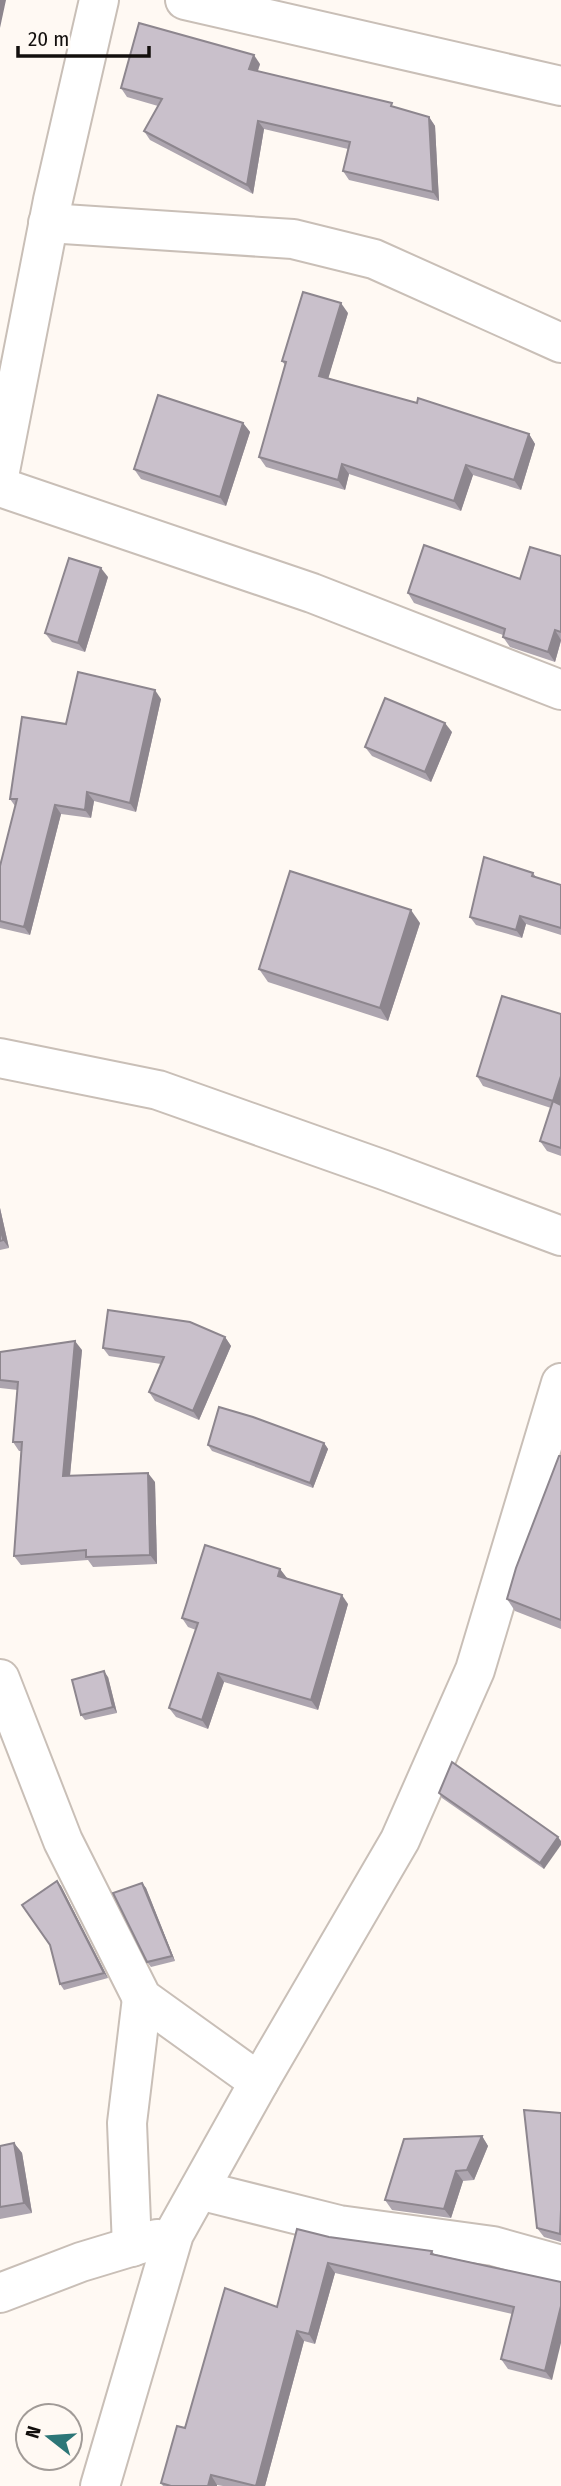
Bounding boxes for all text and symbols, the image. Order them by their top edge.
scale bar [18,14,149,58]
text: 20 m [28,26,69,52]
north arrow [14,2402,84,2472]
text: N [21,2423,46,2441]

